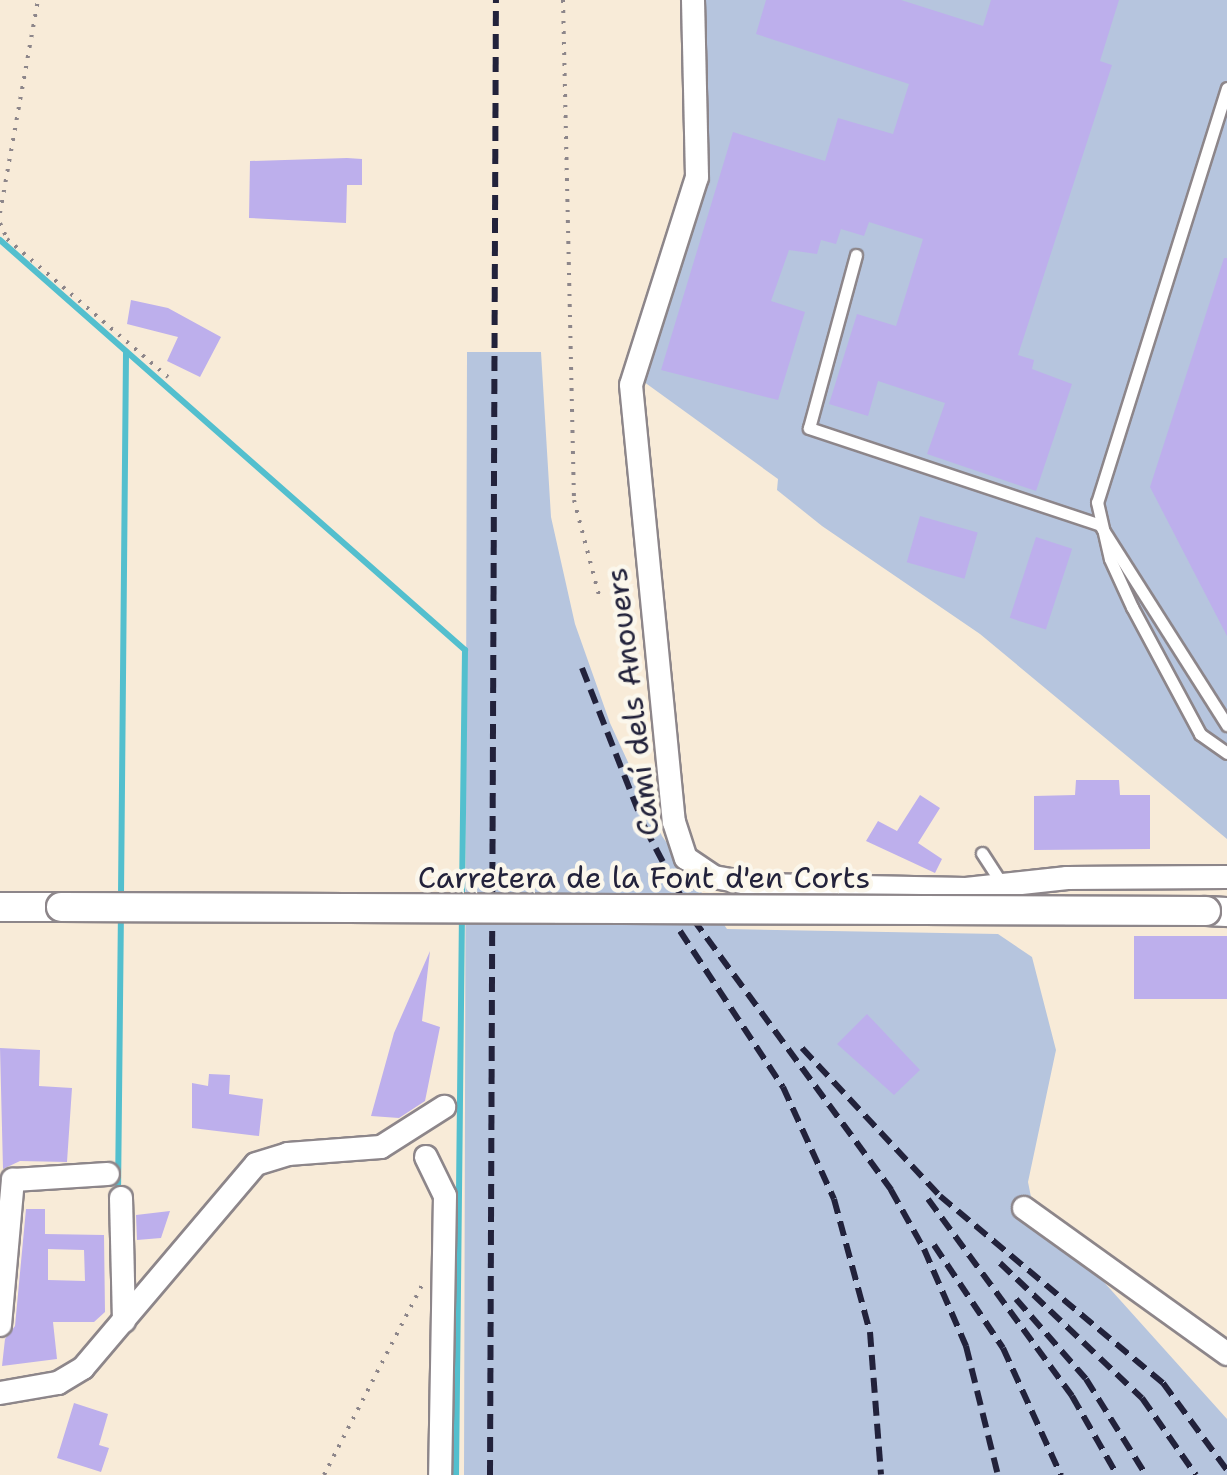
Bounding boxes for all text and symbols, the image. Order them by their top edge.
street label: Camí dels Anouers [599,566,667,838]
street label: Carretera de la Font d'en Corts [418,860,870,896]

